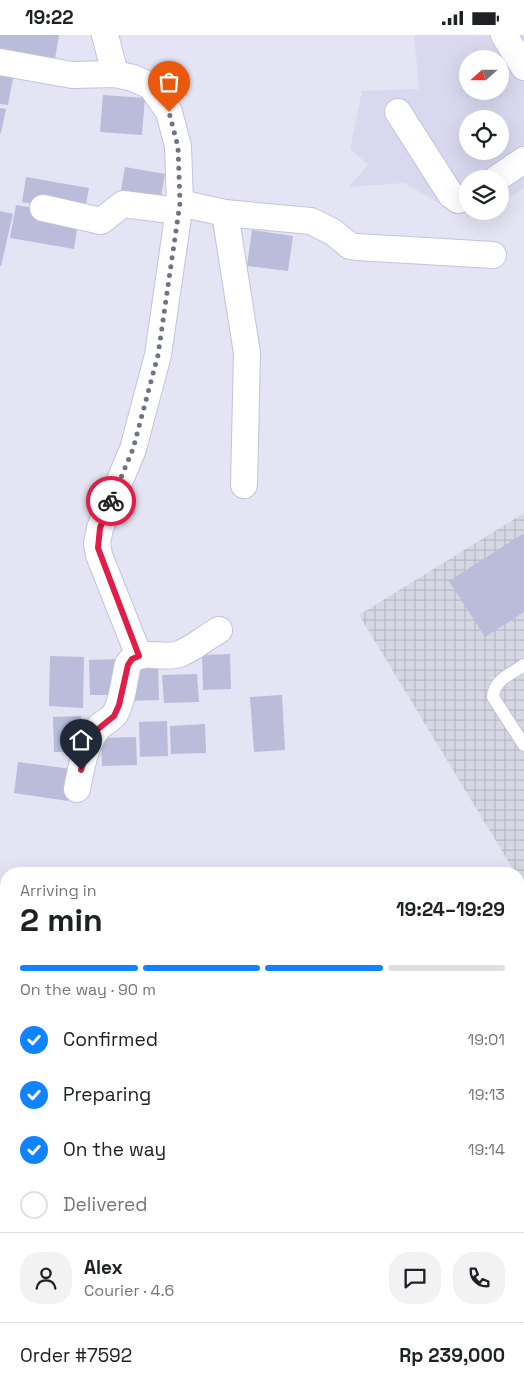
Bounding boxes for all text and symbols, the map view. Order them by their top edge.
text: 19:22 [25,5,74,30]
north arrow [459,50,509,100]
map controls [459,50,509,220]
pin [148,61,190,112]
icon: bag [155,68,183,96]
button: locate [459,110,509,160]
button: layers [459,170,509,220]
courier [86,476,136,526]
icon: bike [97,487,125,515]
pin [60,719,102,770]
icon: home [67,726,95,754]
text: Arriving in [20,880,97,901]
text: 19:24–19:29 [396,897,505,922]
text: 2 min [20,900,103,940]
text: On the way · 90 m [20,979,156,1000]
icon: check [20,1026,48,1054]
text: Confirmed [63,1027,158,1052]
text: 19:01 [468,1029,505,1050]
icon: check [20,1081,48,1109]
text: Preparing [63,1082,151,1107]
text: 19:13 [468,1084,505,1105]
icon: check [20,1136,48,1164]
text: On the way [63,1137,166,1162]
text: 19:14 [468,1139,505,1160]
text: Delivered [63,1192,148,1217]
button: person [20,1252,72,1304]
button: chat [389,1252,441,1304]
button: phone [453,1252,505,1304]
text: Alex [84,1255,123,1280]
text: Courier · 4.6 [84,1280,174,1301]
text: Order #7592 [20,1343,132,1368]
text: Rp 239,000 [399,1343,505,1368]

